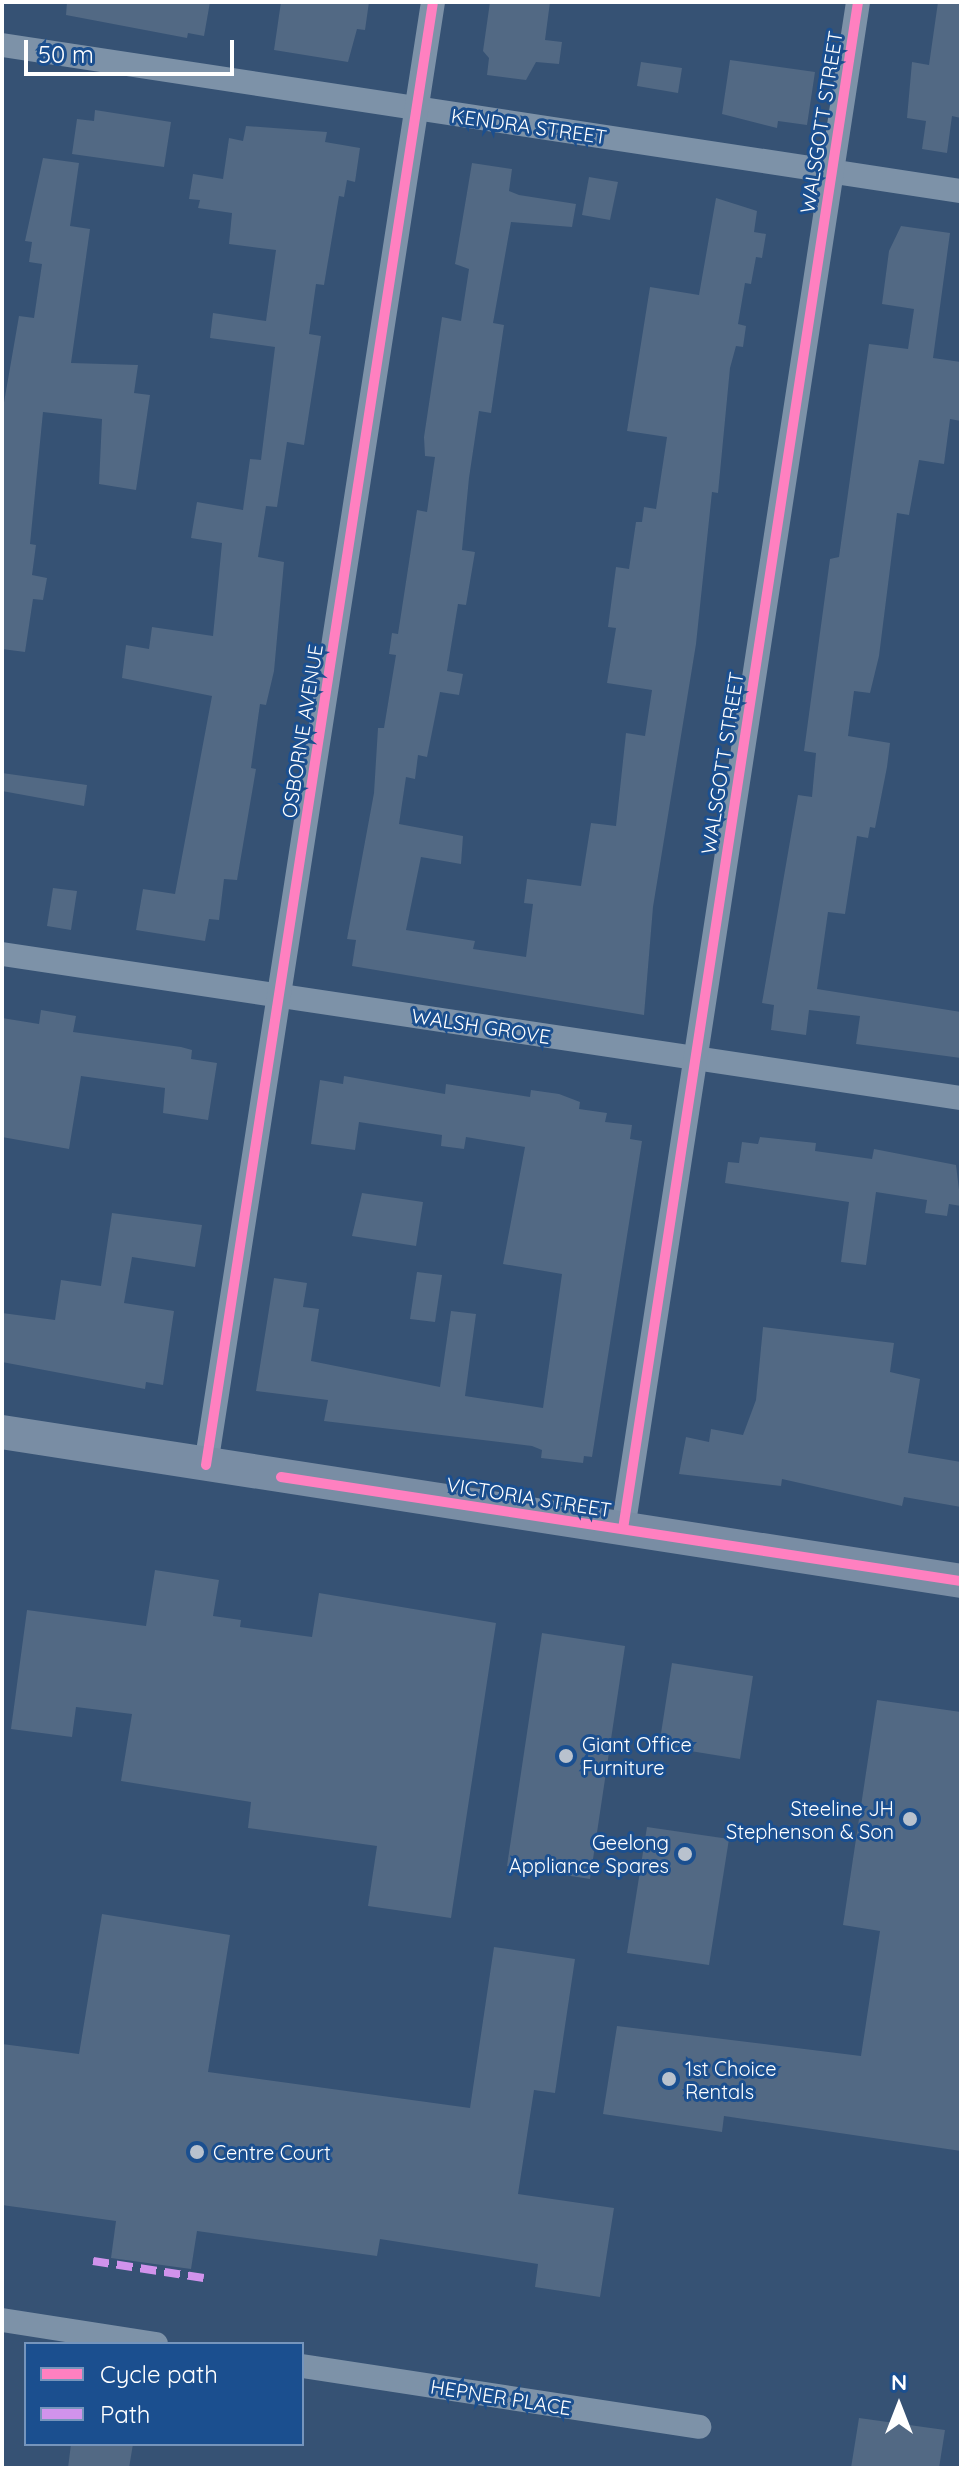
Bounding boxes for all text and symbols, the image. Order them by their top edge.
scale bar [28,24,238,74]
street label: WALSGOTT STREET [795,29,847,215]
text: 50 m [38,39,94,69]
street label: KENDRA STREET [450,103,608,149]
street label: OSBORNE AVENUE [276,642,328,820]
street label: WALSGOTT STREET [696,670,748,856]
street label: WALSH GROVE [410,1003,552,1049]
street label: VICTORIA STREET [445,1472,613,1522]
place label: Giant Office Furniture [582,1732,692,1779]
marker: Giant Office Furniture [557,1747,575,1765]
place label: Steeline JH Stephenson & Son [726,1796,894,1843]
marker: Steeline JH Stephenson & Son [901,1810,919,1828]
place label: Geelong Appliance Spares [509,1830,669,1877]
marker: Geelong Appliance Spares [676,1845,694,1863]
place label: 1st Choice Rentals [685,2056,776,2103]
marker: 1st Choice Rentals [660,2070,678,2088]
place label: Centre Court [213,2140,331,2164]
marker: Centre Court [188,2143,206,2161]
legend [24,2342,304,2446]
text: Cycle path [100,2359,218,2389]
north arrow [859,2366,939,2446]
text: N [891,2368,907,2396]
street label: HEPNER PLACE [429,2374,573,2420]
text: Path [100,2399,151,2429]

